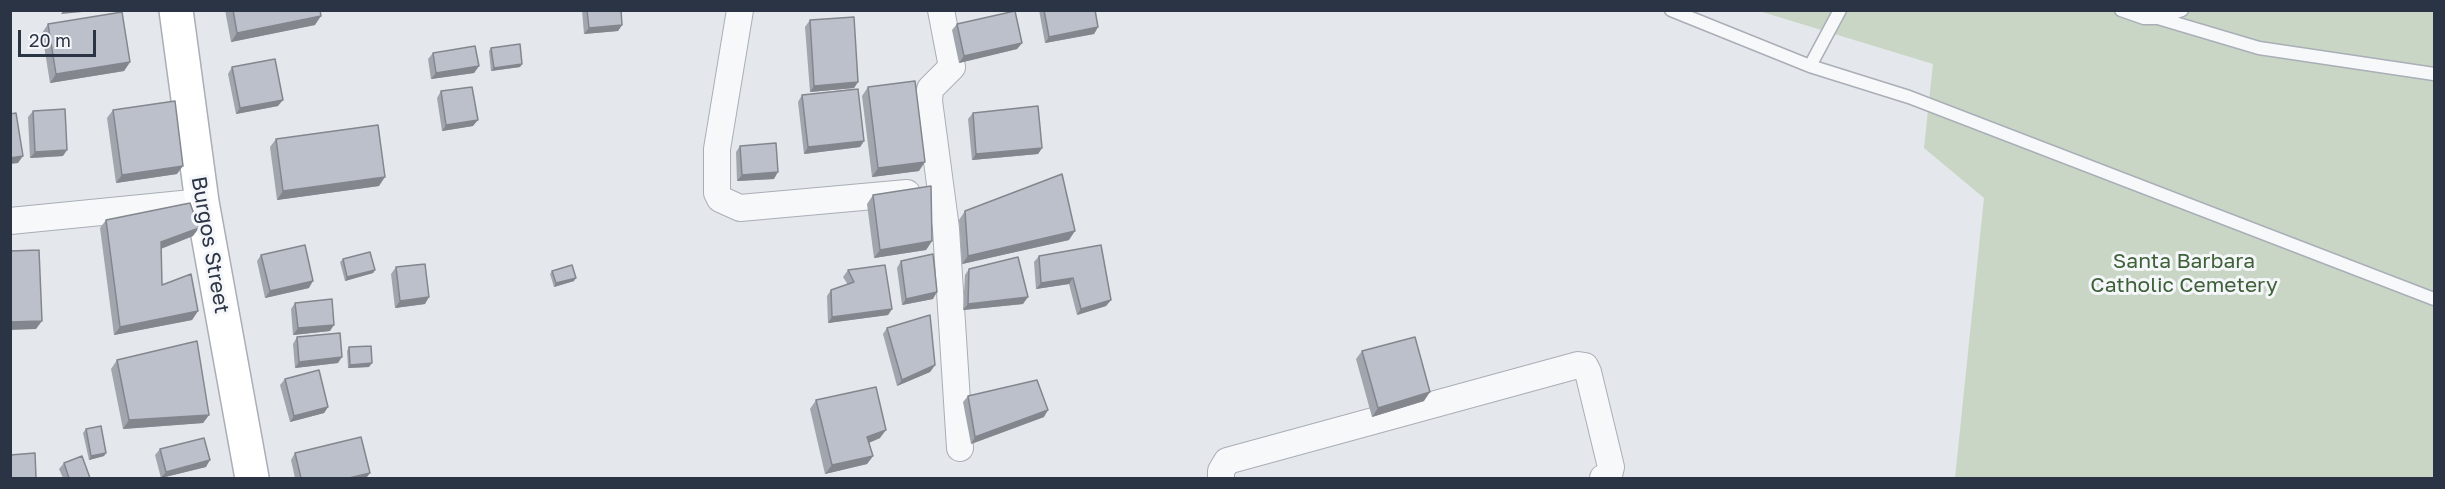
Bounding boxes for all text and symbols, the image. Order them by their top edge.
scale bar [21,18,99,56]
text: 20 m [29,29,71,51]
street label: Burgos Street [186,174,234,316]
park label: Santa Barbara Catholic Cemetery [2090,248,2278,298]

